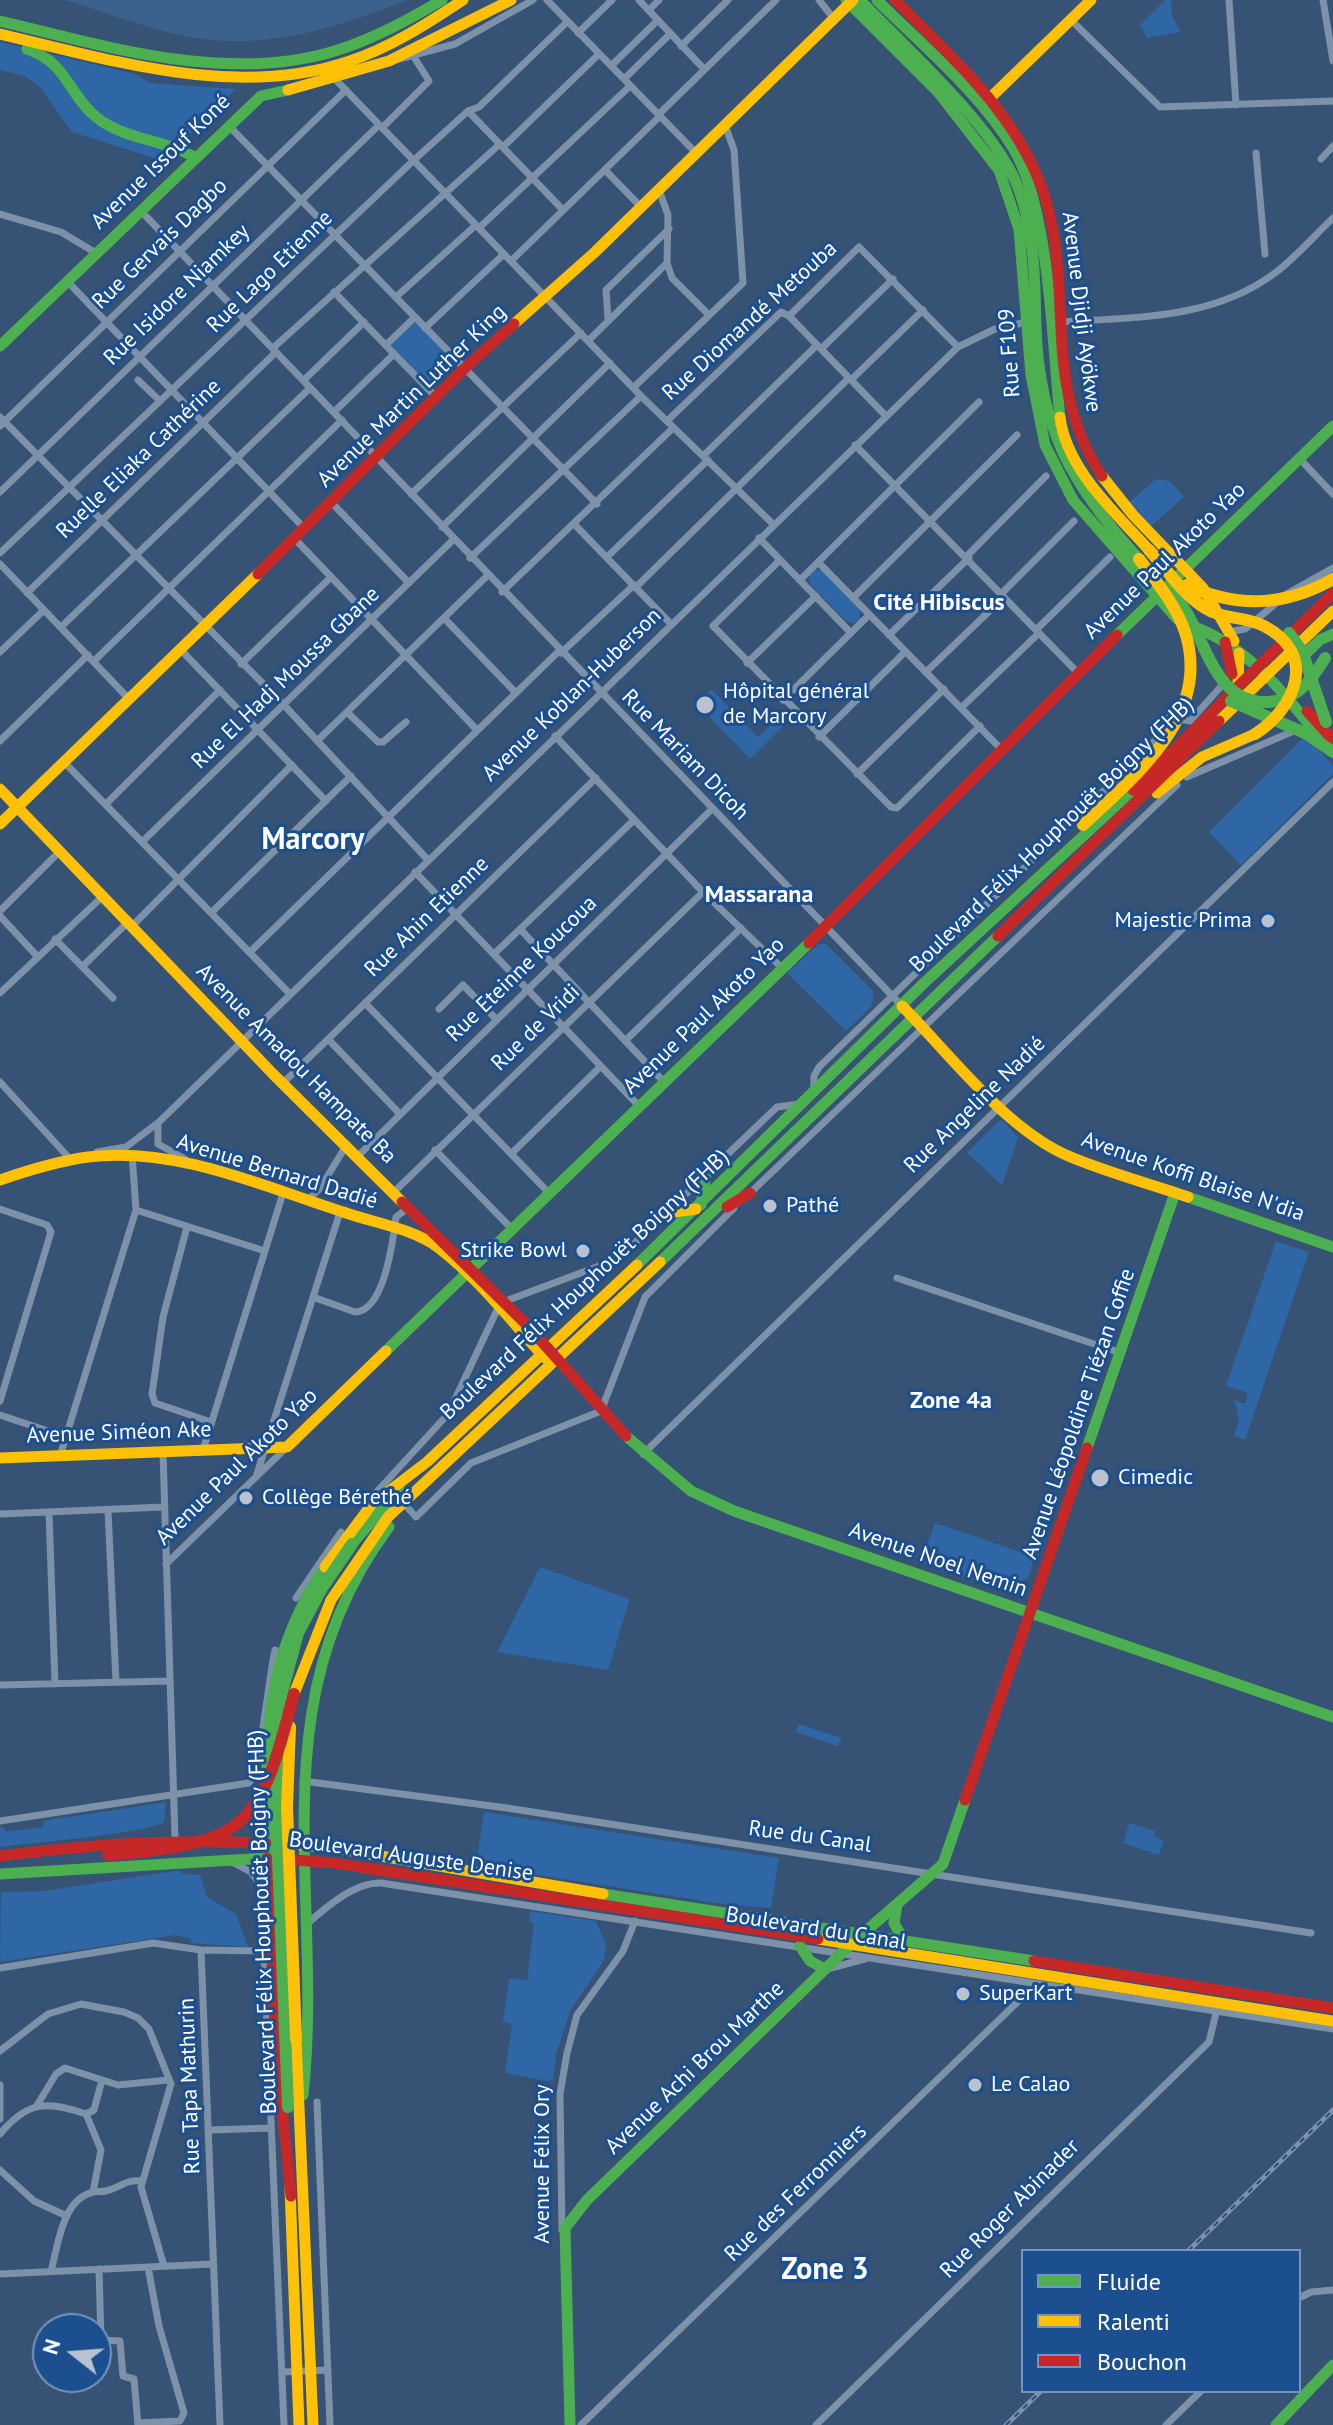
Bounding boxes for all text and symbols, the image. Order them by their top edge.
street label: Avenue Issouf Koné [86,89,236,235]
street label: Rue Gervais Dagbo [87,173,233,315]
street label: Rue Lago Etienne [202,205,338,339]
street label: Avenue Djidji Ayökwe [1056,210,1106,414]
street label: Rue Isidore Niamkey [99,219,255,371]
street label: Rue Diomandé Metouba [657,236,843,406]
street label: Avenue Martin Luther King [312,299,512,493]
street label: Rue F109 [994,308,1026,398]
street label: Ruelle Eliaka Cathérine [51,374,227,544]
street label: Avenue Paul Akoto Yao [1079,477,1251,645]
street label: Rue El Hadj Moussa Gbane [187,581,385,775]
district label: Cité Hibiscus [873,589,1005,617]
street label: Avenue Koblan-Huberson [477,603,667,787]
place label: Hôpital général de Marcory [723,679,869,730]
street label: Rue Mariam Dicoh [616,684,754,826]
street label: Boulevard Félix Houphouët Boigny (FHB) [904,692,1200,978]
marker: Hôpital général de Marcory [694,694,716,716]
district label: Marcory [262,822,364,858]
street label: Rue Ahin Etienne [360,851,494,983]
district label: Massarana [705,881,813,909]
street label: Rue Eteinne Koucoua [441,890,603,1048]
place label: Majestic Prima [1115,908,1252,934]
marker: Majestic Prima [1259,912,1277,930]
street label: Avenue Paul Akoto Yao [618,932,790,1100]
street label: Avenue Amadou Hampate Ba [191,959,401,1169]
street label: Rue de Vridi [486,979,586,1077]
street label: Rue Angeline Nadié [899,1031,1051,1179]
street label: Avenue Koffi Blaise N'dia [1078,1126,1308,1228]
street label: Avenue Bernard Dadié [173,1129,381,1215]
street label: Boulevard Félix Houphouët Boigny (FHB) [435,1144,735,1426]
place label: Pathé [786,1193,839,1219]
marker: Pathé [761,1197,779,1215]
place label: Strike Bowl [460,1238,567,1264]
marker: Strike Bowl [574,1242,592,1260]
street label: Avenue Léopoldine Tiézan Coffie [1017,1265,1141,1563]
street label: Avenue Paul Akoto Yao [151,1383,323,1551]
district label: Zone 4a [910,1387,992,1415]
street label: Avenue Siméon Ake [26,1417,212,1449]
place label: Cimedic [1118,1465,1193,1491]
marker: Cimedic [1089,1467,1111,1489]
place label: Collège Bérethé [262,1485,412,1511]
marker: Collège Bérethé [237,1489,255,1507]
street label: Avenue Noel Nemin [846,1517,1030,1603]
street label: Boulevard Félix Houphouët Boigny (FHB) [243,1729,283,2115]
street label: Rue du Canal [747,1815,873,1859]
street label: Boulevard Auguste Denise [287,1827,535,1887]
street label: Boulevard du Canal [724,1902,908,1956]
street label: Avenue Achi Brou Marthe [600,1976,790,2160]
place label: SuperKart [979,1981,1072,2007]
marker: SuperKart [954,1985,972,2003]
street label: Rue Tapa Mathurin [174,1997,206,2175]
place label: Le Calao [991,2072,1070,2098]
marker: Le Calao [966,2076,984,2094]
street label: Avenue Félix Ory [530,2084,556,2244]
street label: Rue des Ferronniers [720,2119,872,2267]
street label: Rue Roger Abinader [935,2134,1085,2284]
legend [1021,2249,1301,2393]
district label: Zone 3 [781,2252,869,2288]
text: Fluide [1097,2266,1161,2297]
text: Ralenti [1097,2306,1170,2337]
north arrow [32,2313,112,2393]
text: N [35,2336,66,2358]
text: Bouchon [1097,2346,1187,2377]

